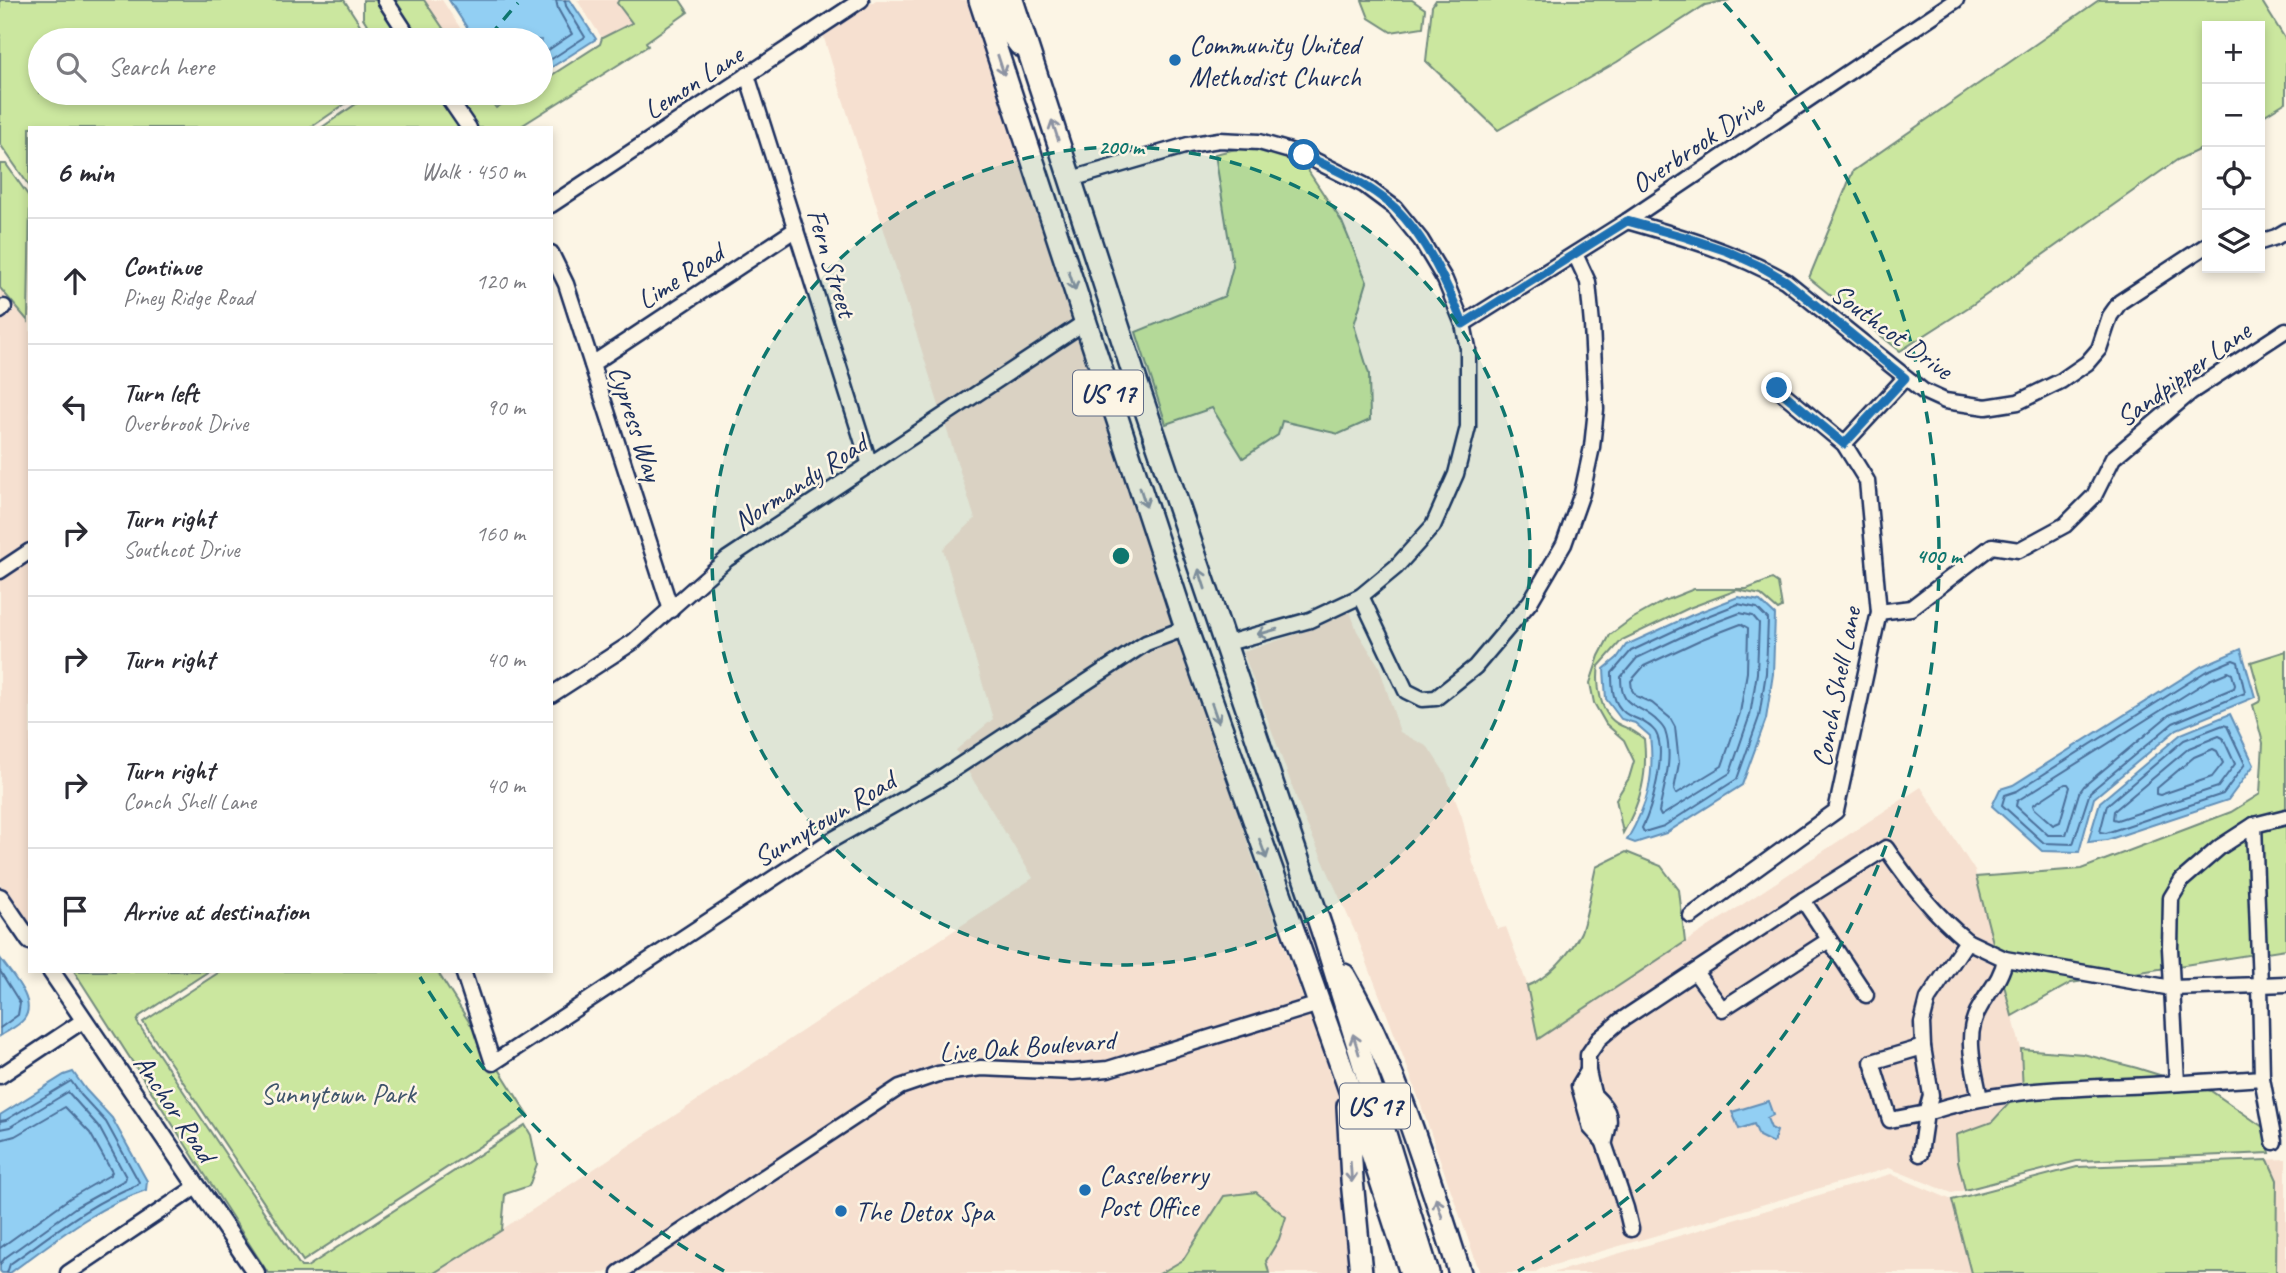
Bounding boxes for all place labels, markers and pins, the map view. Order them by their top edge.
place label: Community United Methodist Church [1189,27,1363,94]
marker: Community United Methodist Church [1167,52,1183,68]
centre of rings [1109,544,1133,568]
place label: Casselberry Post Office [1099,1157,1211,1224]
marker: Casselberry Post Office [1077,1182,1093,1198]
place label: The Detox Spa [855,1194,995,1229]
marker: The Detox Spa [833,1203,849,1219]

